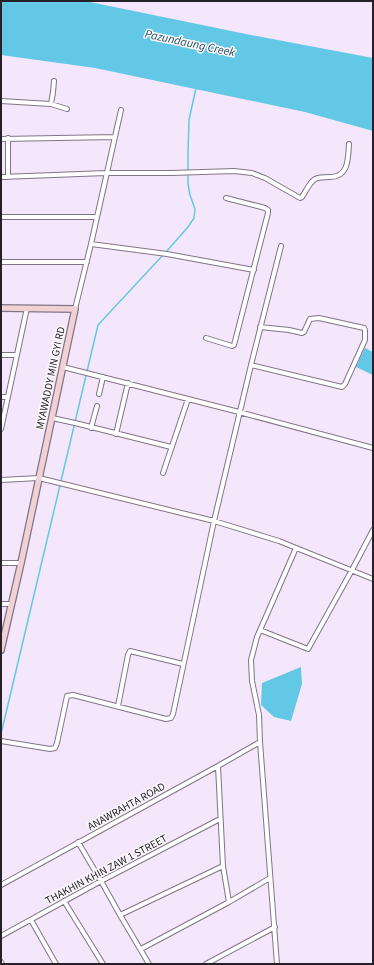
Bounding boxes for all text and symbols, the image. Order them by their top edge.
water label: Pazundaung Creek [143,26,237,61]
street label: MYAWADDY MIN GYI RD [32,325,69,431]
street label: ANAWRAHTA ROAD [85,779,168,834]
street label: THAKHIN KHIN ZAW 1 STREET [43,831,170,908]

